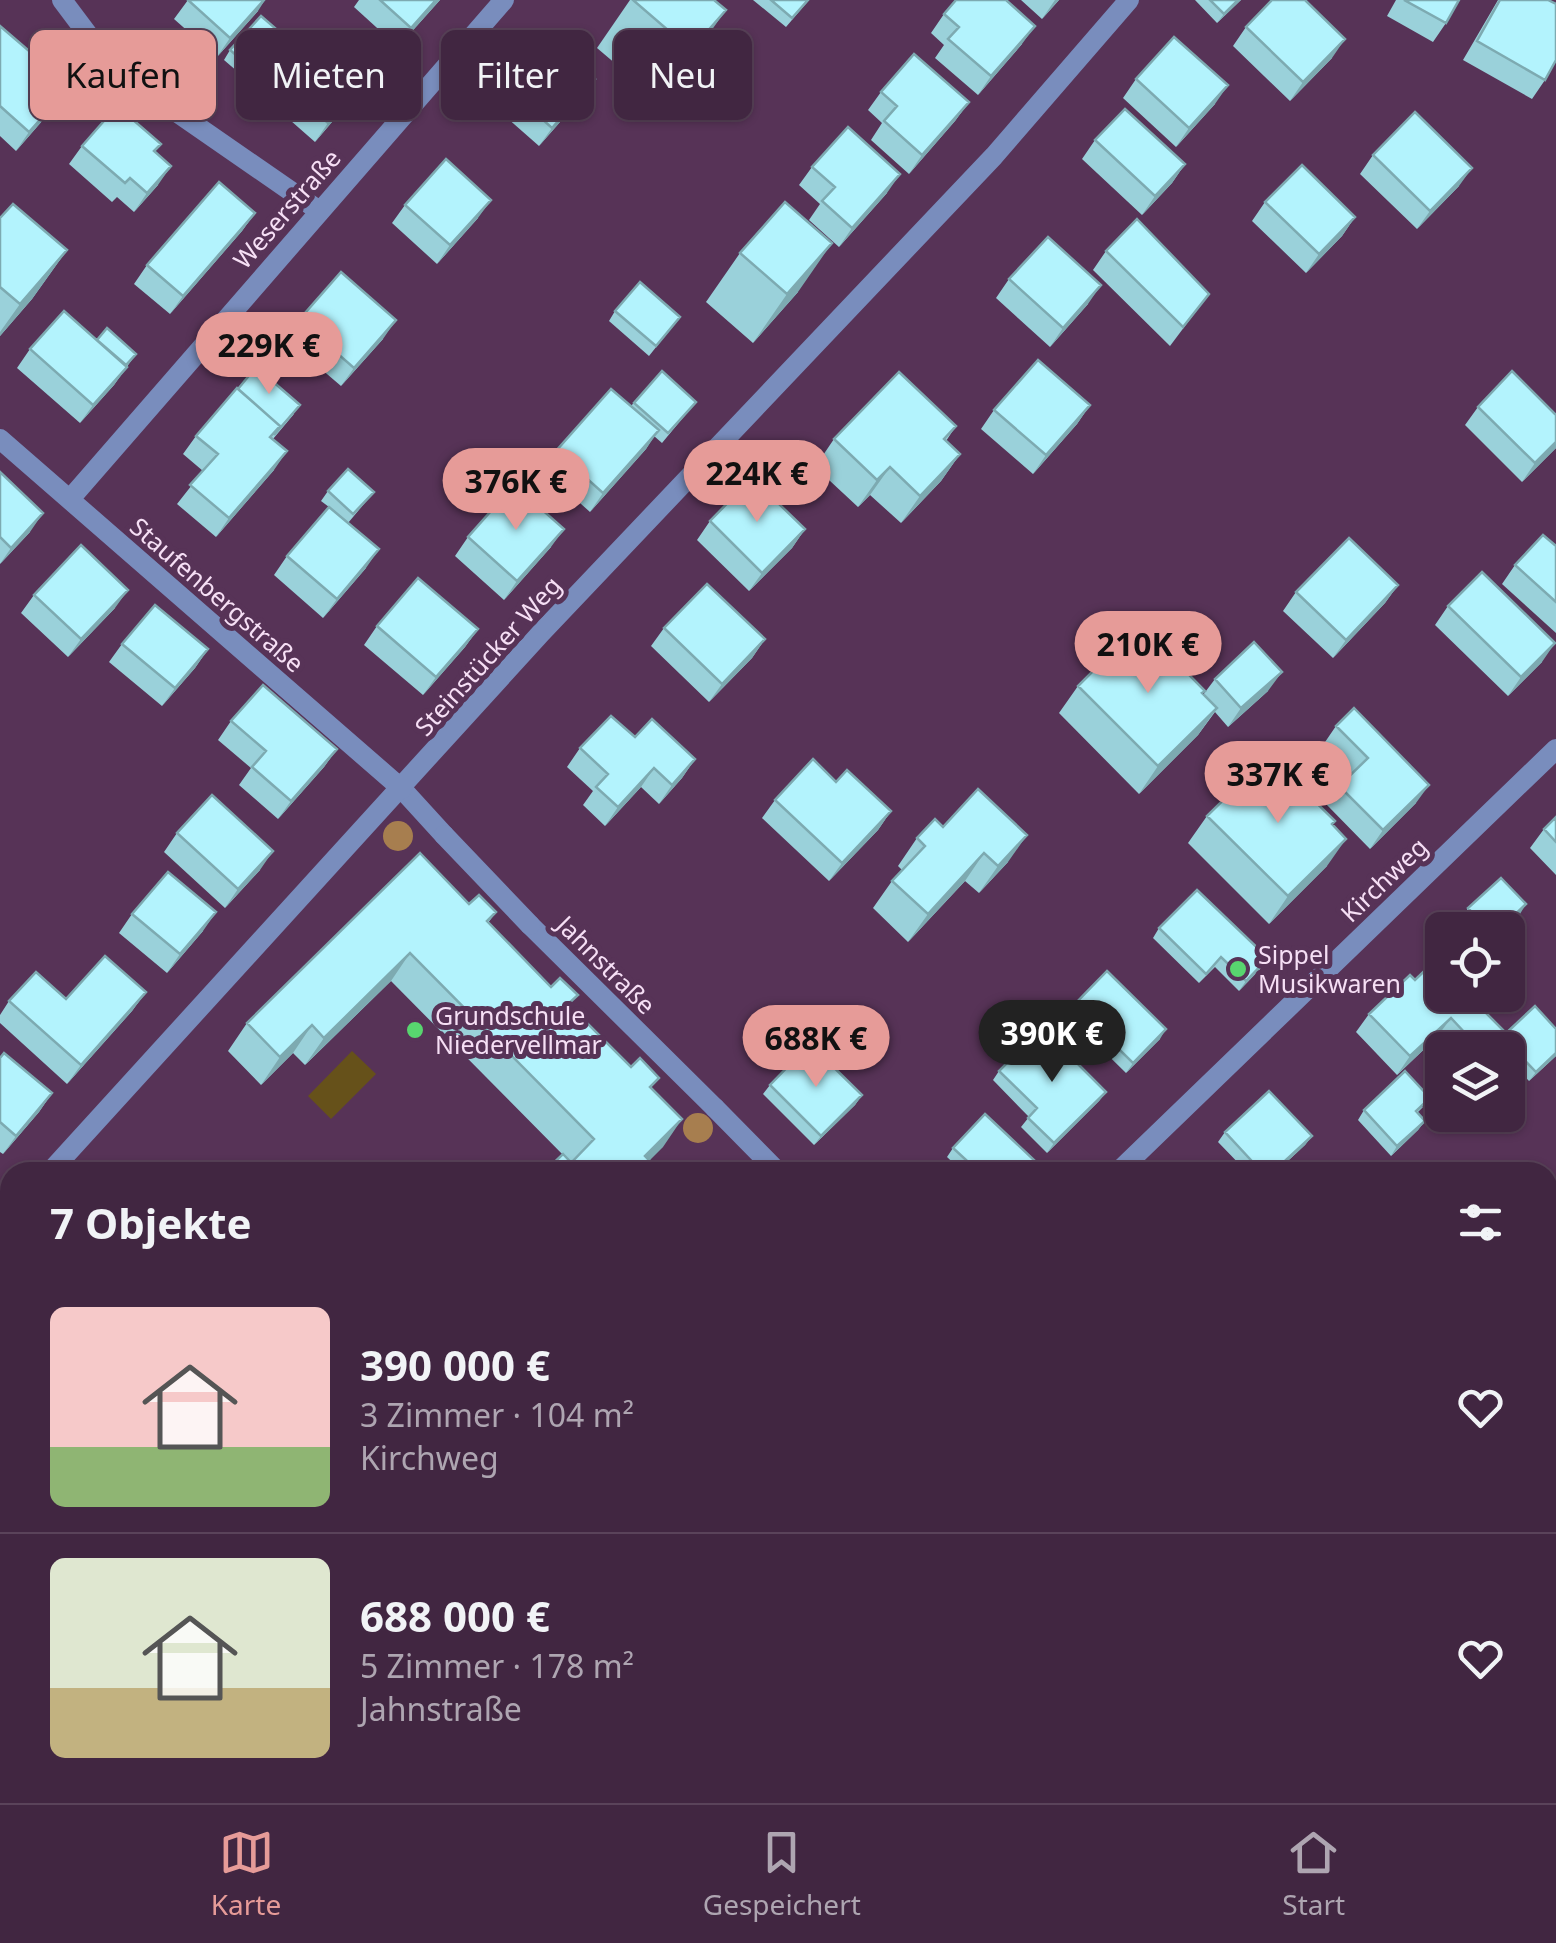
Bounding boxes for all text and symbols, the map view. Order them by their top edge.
chip: Kaufen [30,30,216,120]
chip: Mieten [236,30,421,120]
chip: Filter [441,30,594,120]
chip: Neu [614,30,752,120]
street label: Weserstraße [225,141,348,275]
pin: 229K € [188,312,350,397]
text: 229K € [218,323,320,366]
pin: 224K € [676,440,838,525]
pin: 376K € [435,448,597,533]
text: 224K € [706,451,808,494]
text: 376K € [465,459,567,502]
street label: Staufenbergstraße [123,509,312,679]
street label: Steinstücker Weg [406,568,568,742]
pin: 210K € [1067,611,1229,696]
text: 210K € [1097,622,1199,665]
pin: 337K € [1197,741,1359,826]
text: 337K € [1227,752,1329,795]
street label: Kirchweg [1333,829,1434,929]
street label: Jahnstraße [549,906,663,1021]
map controls [1425,912,1525,1132]
button: locate [1425,912,1525,1012]
place label: Sippel Musikwaren [1258,937,1401,1000]
marker: Sippel Musikwaren [1227,958,1249,980]
place label: Grundschule Niedervellmar [435,998,602,1061]
pin: 390K € [971,1000,1133,1085]
pin: 688K € [735,1005,897,1090]
text: 390K € [1001,1011,1103,1054]
text: 688K € [765,1016,867,1059]
marker: Grundschule Niedervellmar [404,1019,426,1041]
button: layers [1425,1032,1525,1132]
text: 7 Objekte [50,1194,252,1251]
icon: filters [1453,1195,1508,1250]
text: 390 000 € [360,1336,550,1393]
icon: home [130,1347,250,1467]
icon: heart [1453,1380,1508,1435]
text: 3 Zimmer · 104 m² [360,1393,634,1436]
text: Kirchweg [360,1436,499,1479]
text: 688 000 € [360,1587,550,1644]
icon: home [130,1598,250,1718]
icon: heart [1453,1631,1508,1686]
text: 5 Zimmer · 178 m² [360,1644,634,1687]
text: Jahnstraße [360,1687,522,1730]
tab: Karte [211,1825,281,1923]
tab: Gespeichert [703,1825,861,1923]
tab: Start [1282,1825,1345,1923]

